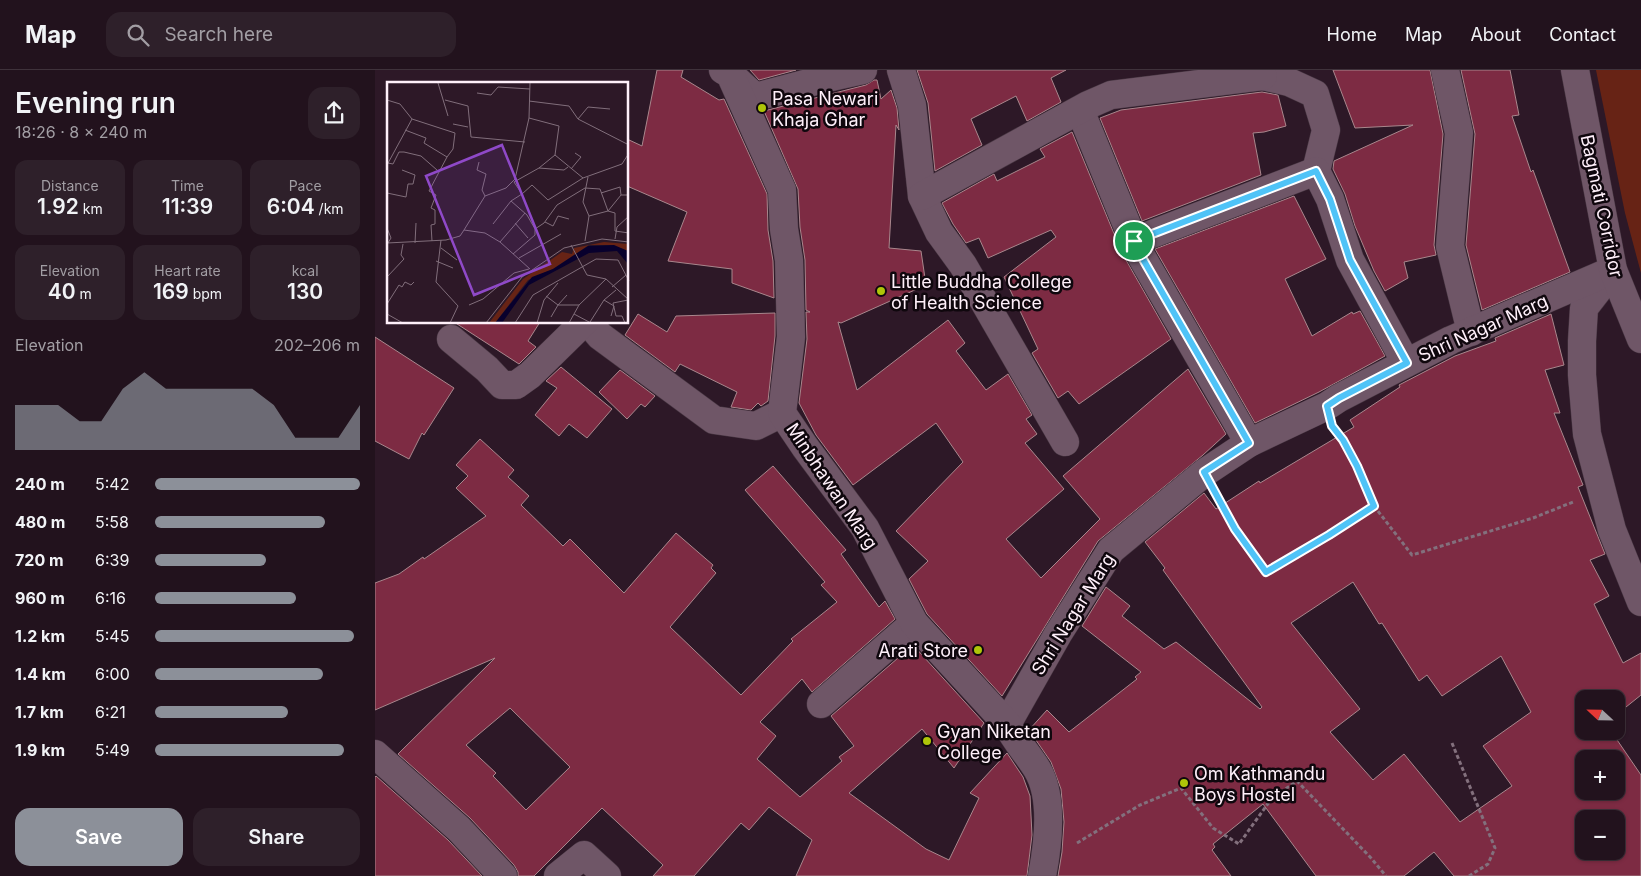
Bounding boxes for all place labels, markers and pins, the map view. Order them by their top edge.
place label: Pasa Newari Khaja Ghar [772,88,878,130]
marker: Pasa Newari Khaja Ghar [756,102,768,114]
pin [1113,220,1155,262]
place label: Little Buddha College of Health Science [891,271,1072,313]
marker: Little Buddha College of Health Science [875,285,887,297]
place label: Arati Store [878,640,968,661]
marker: Arati Store [972,644,984,656]
place label: Gyan Niketan College [937,721,1051,763]
marker: Gyan Niketan College [921,735,933,747]
place label: Om Kathmandu Boys Hostel [1194,763,1326,805]
marker: Om Kathmandu Boys Hostel [1178,777,1190,789]

